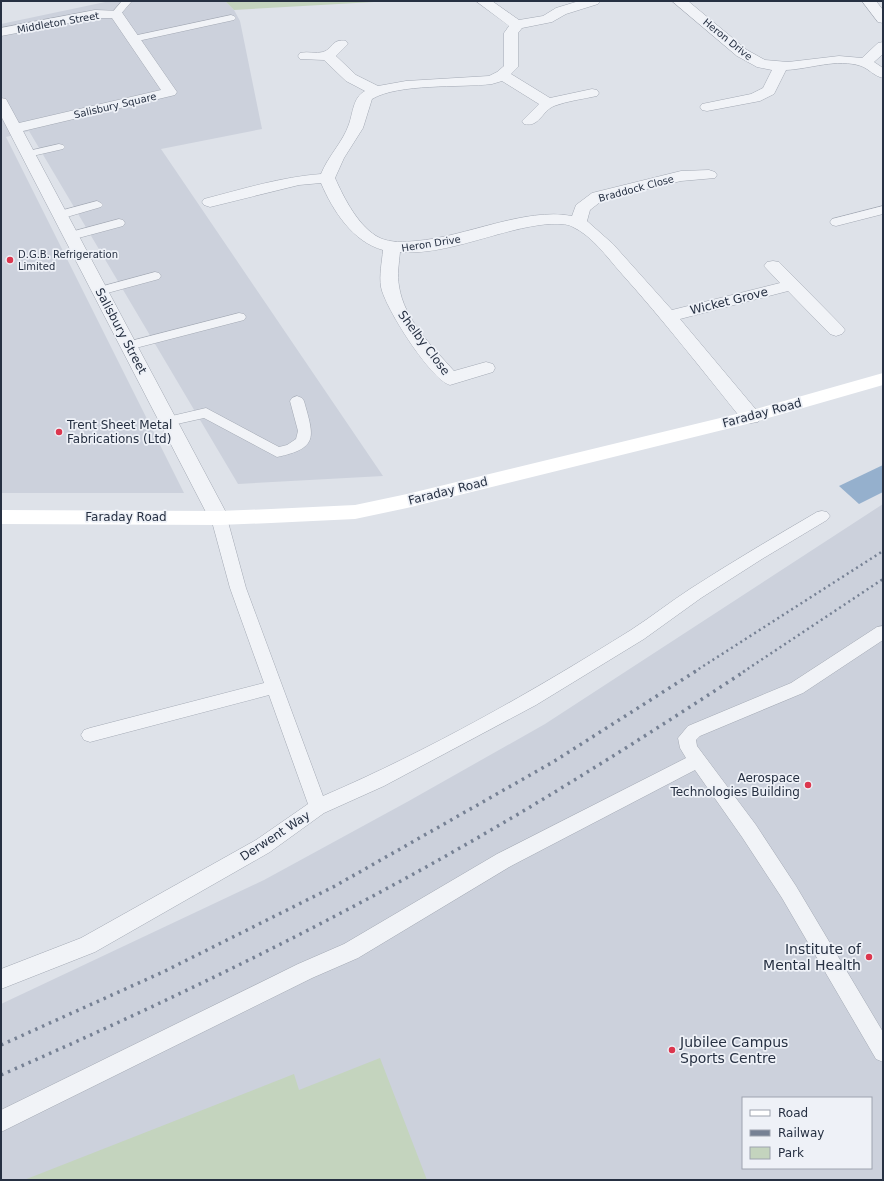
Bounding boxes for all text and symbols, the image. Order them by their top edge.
street label: Middleton Street [16,10,100,35]
street label: Heron Drive [701,16,754,62]
street label: Salisbury Square [73,91,157,120]
street label: Braddock Close [597,173,675,204]
street label: Heron Drive [401,233,461,254]
place label: D.G.B. Refrigeration Limited [18,249,118,272]
marker: D.G.B. Refrigeration Limited [5,255,15,265]
street label: Wicket Grove [689,285,769,317]
street label: Salisbury Street [92,286,150,377]
street label: Shelby Close [395,308,453,378]
street label: Faraday Road [721,396,803,430]
place label: Trent Sheet Metal Fabrications (Ltd) [66,418,172,446]
marker: Trent Sheet Metal Fabrications (Ltd) [54,427,64,437]
street label: Faraday Road [407,474,489,508]
street label: Faraday Road [85,510,167,524]
place label: Aerospace Technologies Building [669,771,800,799]
marker: Aerospace Technologies Building [803,780,813,790]
street label: Derwent Way [237,808,313,864]
place label: Institute of Mental Health [763,941,862,973]
marker: Institute of Mental Health [864,952,874,962]
place label: Jubilee Campus Sports Centre [679,1034,788,1066]
marker: Jubilee Campus Sports Centre [667,1045,677,1055]
legend [742,1097,872,1169]
text: Road [778,1106,808,1120]
text: Railway [778,1126,824,1140]
text: Park [778,1146,804,1160]

